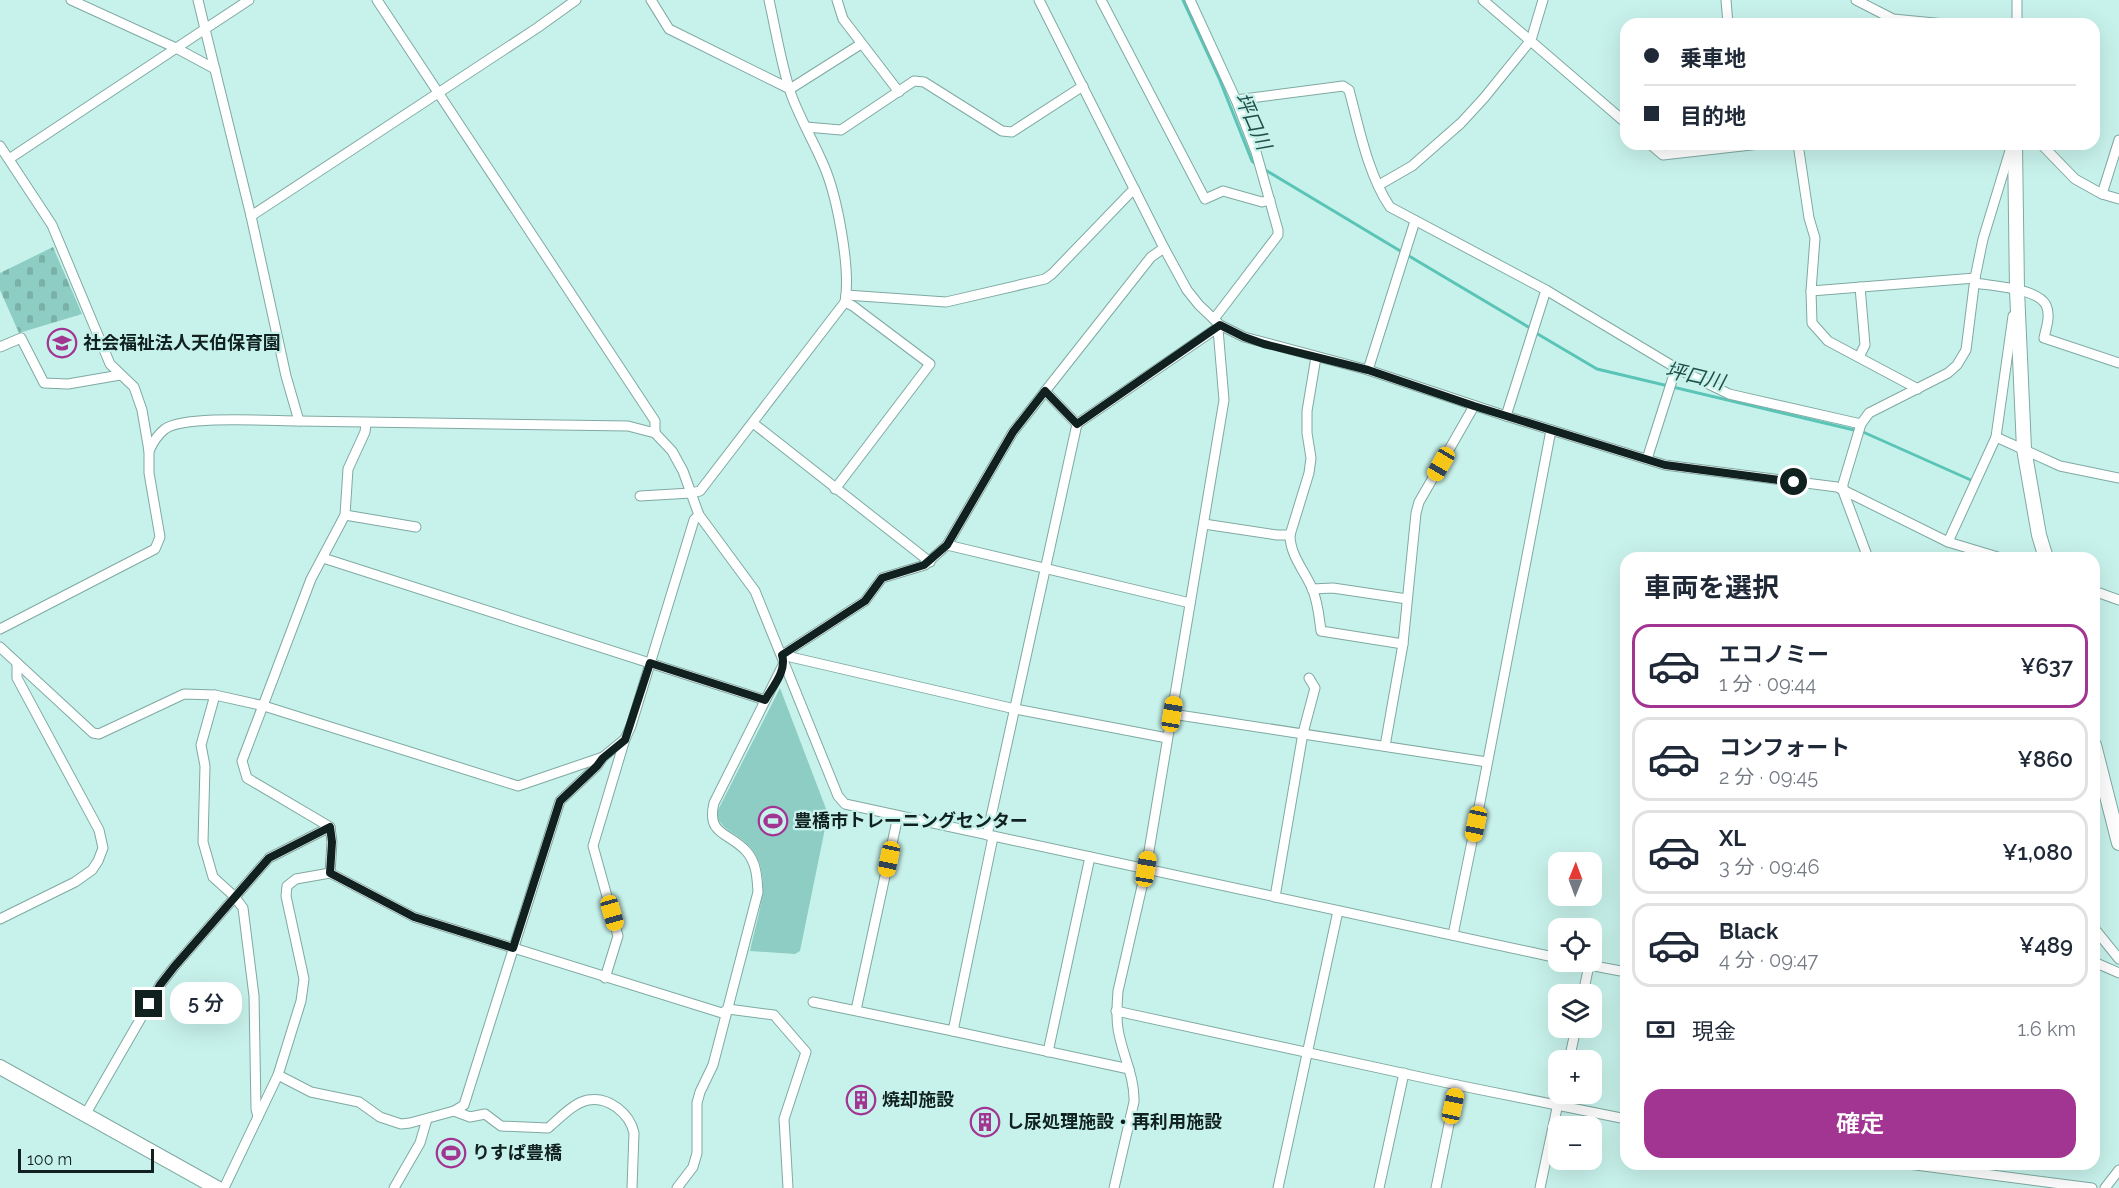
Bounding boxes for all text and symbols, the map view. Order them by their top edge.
text: 乗車地 [1680,45,1746,71]
water label: 坪口川 [1230,89,1277,155]
text: 目的地 [1680,103,1746,129]
school or university icon: 社会福祉法人天伯保育園 [46,327,78,359]
place label: 社会福祉法人天伯保育園 [83,332,281,353]
water label: 坪口川 [1663,358,1729,395]
car [1424,444,1458,484]
route start [1780,468,1807,495]
text: 車両を選択 [1644,572,1779,603]
icon: car [1647,639,1701,693]
text: エコノミー [1719,641,1829,667]
text: ¥637 [2020,653,2073,679]
text: 1 分 · 09:44 [1719,672,1816,696]
car [1160,695,1184,733]
icon: car [1647,732,1701,786]
text: コンフォート [1719,734,1850,760]
text: ¥860 [2018,746,2073,772]
text: 2 分 · 09:45 [1719,765,1818,789]
sports icon: 豊橋市トレーニングセンター [757,805,789,837]
car [1463,805,1489,843]
place label: 豊橋市トレーニングセンター [794,810,1028,831]
icon: car [1647,825,1701,879]
text: XL [1719,825,1746,851]
text: ¥1,080 [2002,839,2073,865]
car [876,840,902,878]
car [1134,850,1158,888]
north arrow [1548,852,1602,906]
map controls [1548,852,1602,1170]
text: 3 分 · 09:46 [1719,855,1819,879]
car [598,893,626,933]
button: locate [1548,918,1602,972]
icon: car [1647,918,1701,972]
text: Black [1719,918,1778,944]
text: ¥489 [2019,932,2073,958]
text: 4 分 · 09:47 [1719,948,1818,972]
callout: 5 分 [170,983,242,1025]
button: layers [1548,984,1602,1038]
route end [135,990,162,1017]
text: 5 分 [188,991,224,1015]
icon: cash [1644,1013,1677,1046]
text: 1.6 km [2018,1017,2076,1041]
text: 現金 [1692,1018,1736,1044]
button: + [1548,1050,1602,1104]
building icon: 焼却施設 [845,1084,877,1116]
car [1440,1087,1466,1125]
place label: 焼却施設 [882,1089,954,1110]
button: 確定 [1644,1089,2076,1158]
building icon: し尿処理施設・再利用施設 [969,1106,1001,1138]
place label: し尿処理施設・再利用施設 [1006,1111,1222,1132]
button: − [1548,1116,1602,1170]
sports icon: りすぱ豊橋 [435,1137,467,1169]
place label: りすぱ豊橋 [472,1142,562,1163]
scale bar [18,1146,154,1174]
text: 100 m [27,1150,72,1169]

